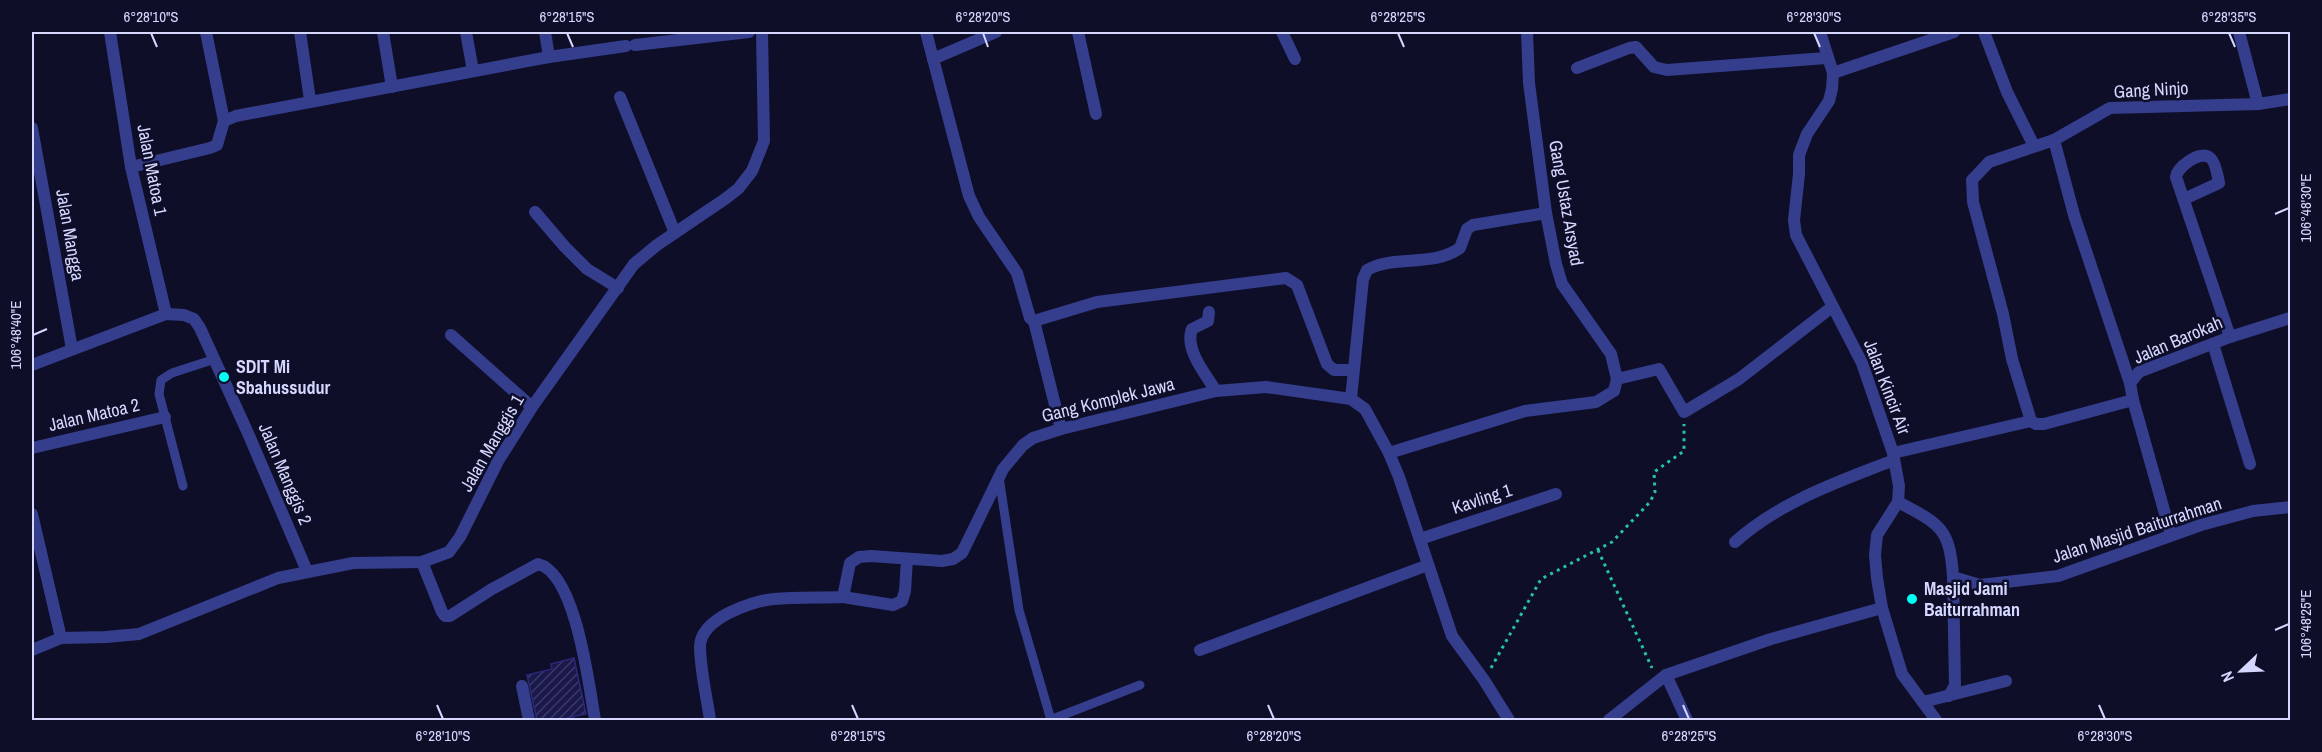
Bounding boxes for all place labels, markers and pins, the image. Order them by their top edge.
place label: SDIT Mi Sbahussudur [236,354,331,400]
marker: SDIT Mi Sbahussudur [217,370,231,384]
place label: Masjid Jami Baiturrahman [1924,576,2020,622]
marker: Masjid Jami Baiturrahman [1905,592,1919,606]

